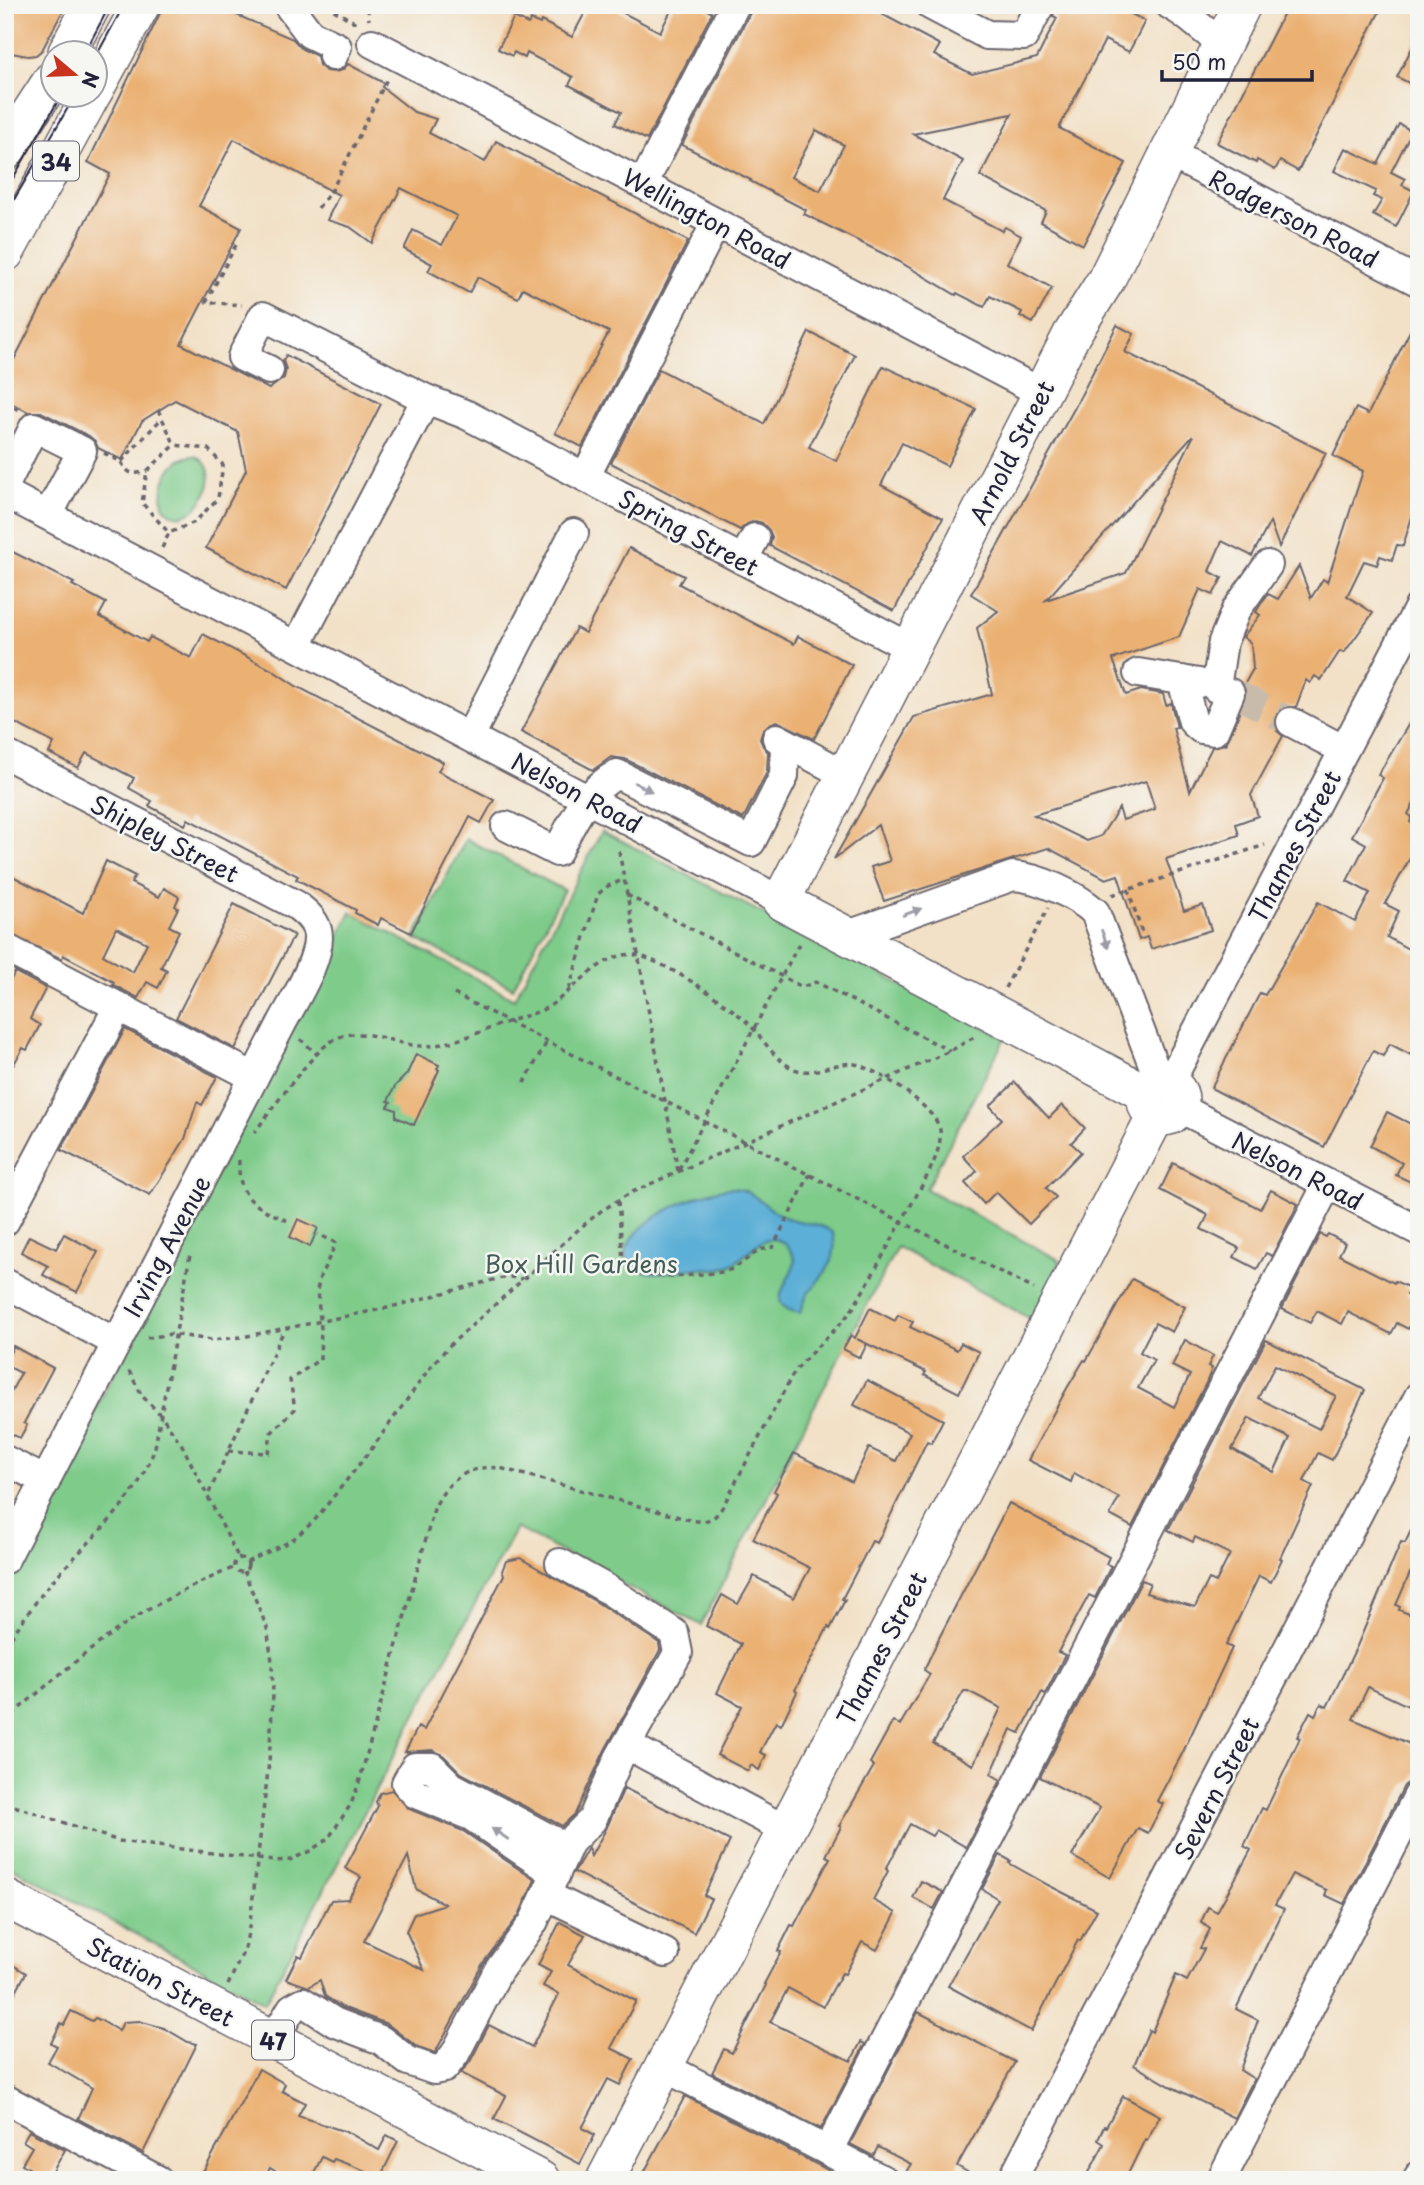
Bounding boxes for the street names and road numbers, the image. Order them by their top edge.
road number: 34 [33,142,79,180]
street label: Wellington Road [617,159,797,277]
street label: Rodgerson Road [1203,160,1385,276]
street label: Arnold Street [959,374,1063,530]
street label: Spring Street [612,480,766,584]
street label: Nelson Road [505,743,649,841]
street label: Thames Street [1239,763,1349,928]
street label: Shipley Street [85,785,246,891]
street label: Nelson Road [1226,1122,1370,1218]
street label: Irving Avenue [113,1169,219,1323]
street label: Thames Street [827,1565,935,1731]
street label: Severn Street [1165,1710,1268,1866]
street label: Station Street [81,1927,241,2035]
road number: 47 [252,2021,294,2060]

